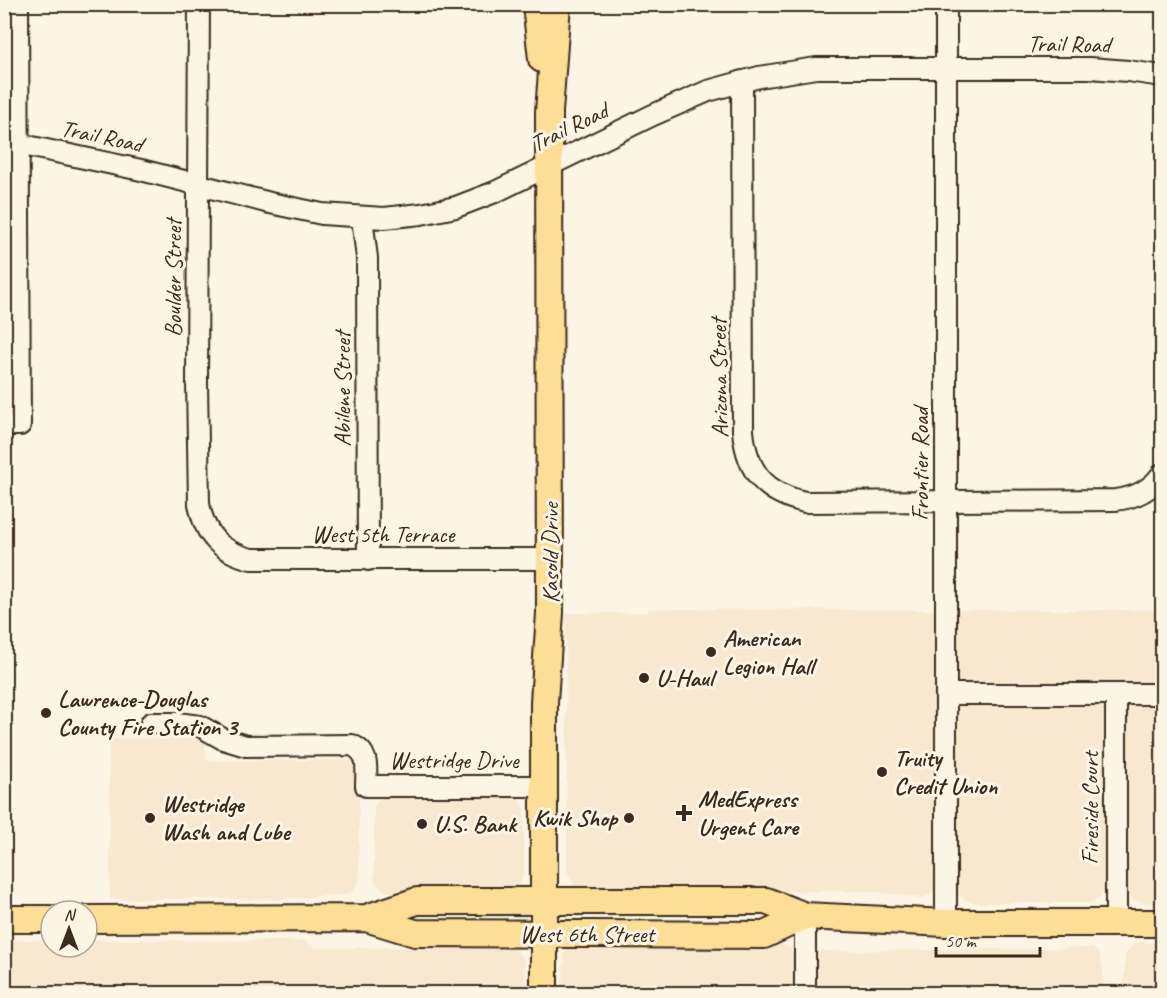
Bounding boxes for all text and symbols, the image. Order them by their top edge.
street label: Trail Road [1027,28,1114,60]
street label: Trail Road [525,94,616,159]
street label: Trail Road [58,113,149,160]
street label: Boulder Street [158,216,188,337]
street label: Arizona Street [703,315,735,438]
street label: Abilene Street [327,328,357,447]
street label: Frontier Road [905,404,935,521]
street label: Kasold Drive [535,501,565,603]
street label: West 5th Terrace [312,519,456,549]
place label: American Legion Hall [723,623,818,681]
marker: American Legion Hall [704,645,718,659]
place label: U-Haul [656,663,718,693]
marker: U-Haul [637,671,651,685]
place label: Lawrence-Douglas County Fire Station 3 [58,684,239,742]
marker: Lawrence-Douglas County Fire Station 3 [39,706,53,720]
place label: Truity Credit Union [894,743,998,801]
street label: Westridge Drive [389,745,521,775]
street label: Fireside Court [1075,749,1105,865]
marker: Truity Credit Union [875,765,889,779]
place label: MedExpress Urgent Care [698,784,800,842]
place label: Westridge Wash and Lube [162,789,291,847]
place label: Kwik Shop [533,803,619,833]
marker: MedExpress Urgent Care [675,804,693,822]
place label: U.S. Bank [434,809,518,839]
marker: Westridge Wash and Lube [143,811,157,825]
marker: Kwik Shop [622,811,636,825]
marker: U.S. Bank [415,817,429,831]
north arrow [39,899,99,959]
text: N [64,905,77,925]
street label: West 6th Street [520,919,656,949]
scale bar [936,920,1040,958]
text: 50 m [945,930,978,952]

